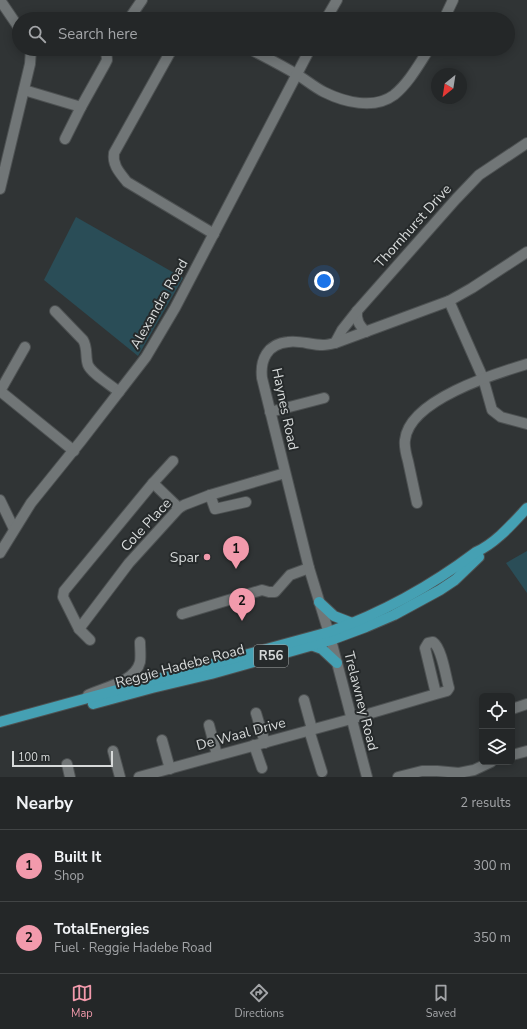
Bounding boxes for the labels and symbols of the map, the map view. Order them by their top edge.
north arrow [431,68,467,104]
street label: Thornhurst Drive [370,180,456,272]
street label: Alexandra Road [126,256,192,352]
your location [314,271,334,291]
street label: Haynes Road [267,366,303,452]
street label: Cole Place [117,494,175,556]
pin: 1 [223,536,249,569]
place label: Spar [170,548,199,567]
marker: Spar [202,552,212,562]
pin: 2 [229,588,255,621]
street label: Reggie Hadebe Road [113,640,247,692]
road number: R56 [254,645,288,667]
street label: Trelawney Road [339,649,383,753]
street label: De Waal Drive [194,713,288,755]
scale bar [12,749,113,768]

